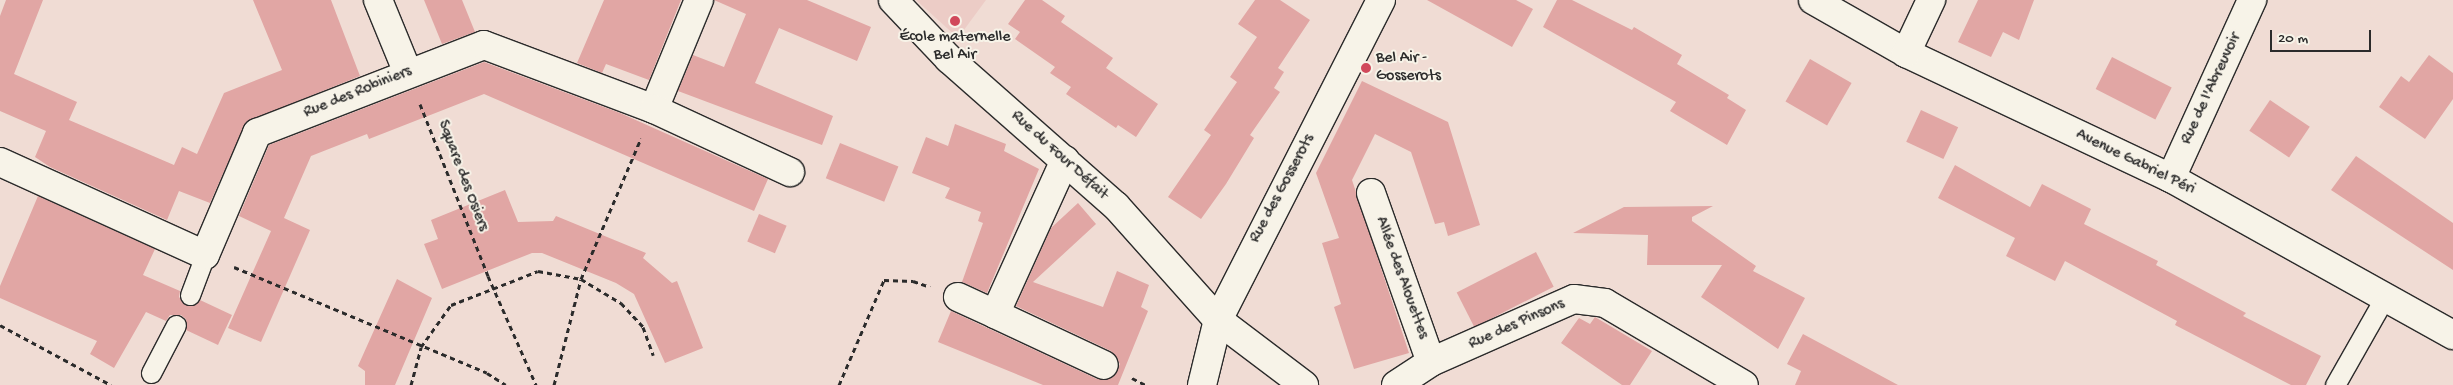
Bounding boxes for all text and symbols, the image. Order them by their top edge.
marker: École maternelle Bel Air [949,15,961,27]
scale bar [2273,20,2374,52]
place label: École maternelle Bel Air [899,28,1011,66]
street label: Rue de l'Abreuvoir [2178,30,2246,148]
text: 20 m [2278,30,2308,48]
place label: Bel Air - Gosserots [1376,49,1441,87]
marker: Bel Air - Gosserots [1360,62,1372,74]
street label: Rue des Robiniers [301,63,415,123]
street label: Rue du Four Défait [1006,107,1112,205]
street label: Square des Osiers [432,118,492,234]
street label: Avenue Gabriel Péri [2072,126,2198,200]
street label: Rue des Gosserots [1246,131,1320,247]
street label: Allée des Alouettes [1370,214,1432,342]
street label: Rue des Pinsons [1466,295,1568,355]

